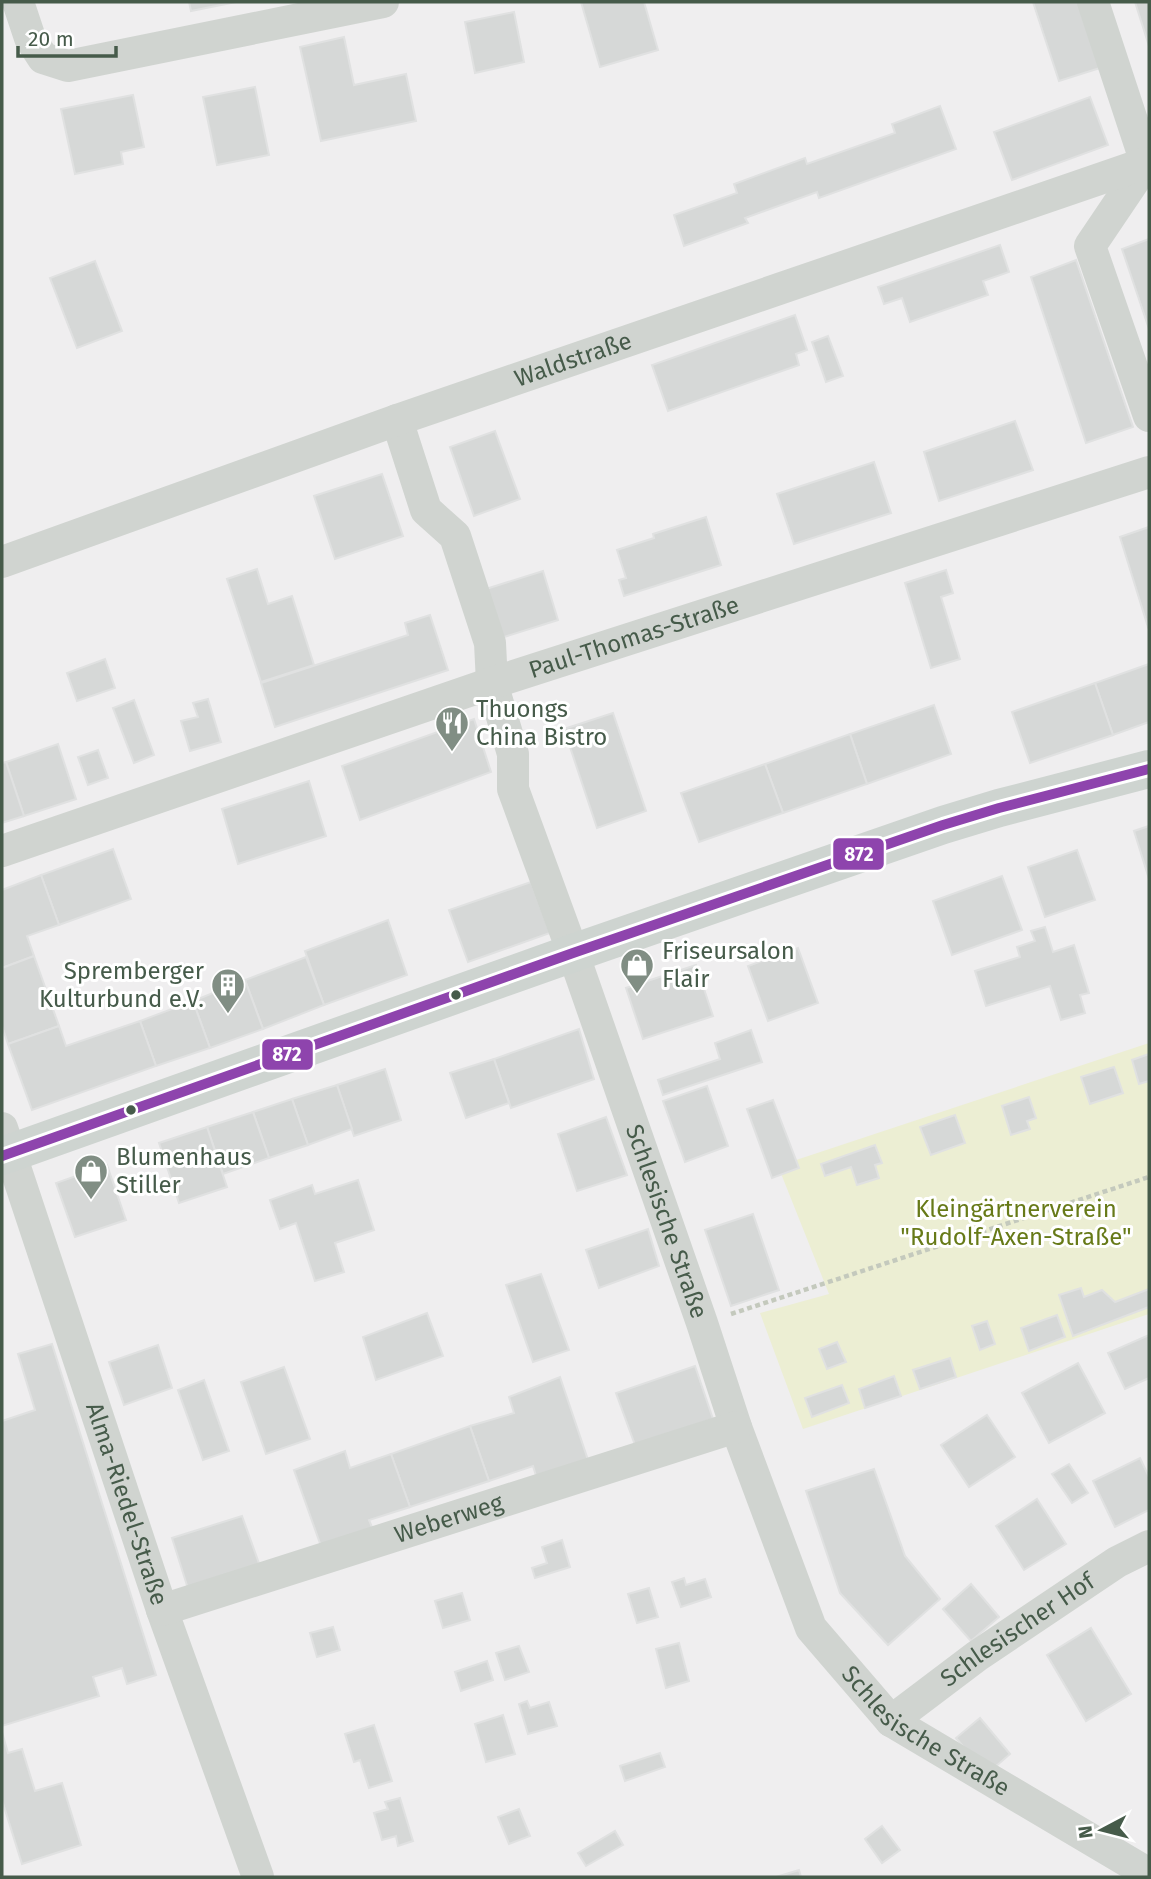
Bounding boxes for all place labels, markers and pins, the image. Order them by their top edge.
place label: Thuongs China Bistro [476,695,607,751]
restaurant icon: Thuongs China Bistro [433,704,471,753]
place label: Friseursalon Flair [662,937,795,993]
shop icon: Friseursalon Flair [618,946,656,995]
place label: Spremberger Kulturbund e.V. [39,957,205,1013]
building icon: Spremberger Kulturbund e.V. [209,966,247,1015]
unlabelled marker [449,988,463,1002]
unlabelled marker [124,1103,138,1117]
place label: Blumenhaus Stiller [116,1143,252,1199]
shop icon: Blumenhaus Stiller [72,1152,110,1201]

